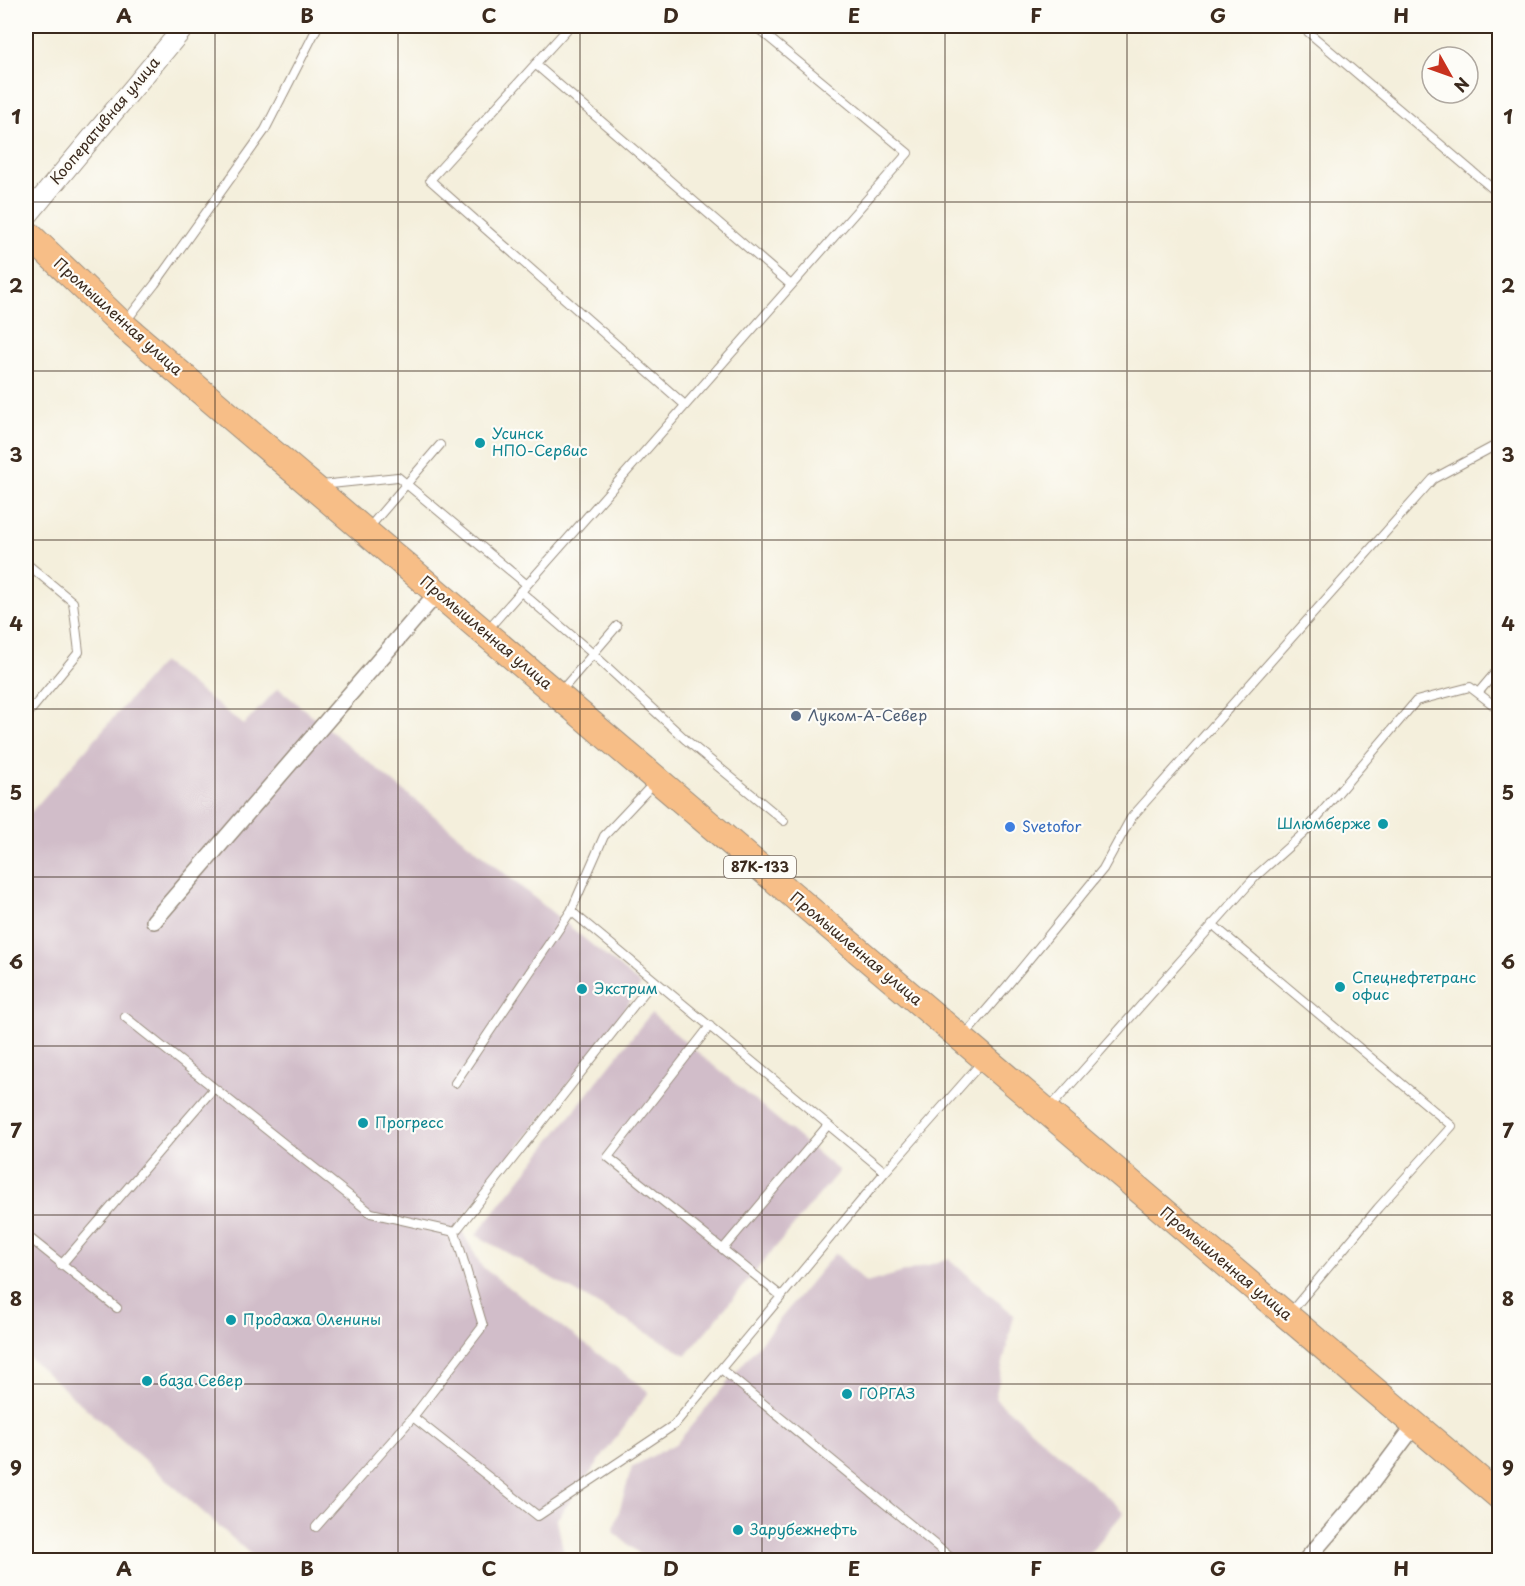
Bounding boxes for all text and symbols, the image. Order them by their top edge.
text: A [116,0,132,30]
text: B [300,0,314,30]
text: C [481,0,497,30]
text: D [663,0,679,30]
text: E [848,0,860,30]
text: F [1030,0,1042,30]
text: G [1210,0,1226,30]
text: H [1393,0,1409,30]
north arrow [1420,45,1480,105]
street label: Кооперативная улица [43,51,165,189]
text: N [1449,73,1476,98]
text: 1 [11,101,21,131]
text: 1 [1503,101,1513,131]
street label: Промышленная улица [49,252,189,380]
text: 2 [9,270,23,300]
text: 2 [1501,270,1515,300]
place label: Усинск НПО-Сервис [492,421,588,461]
marker: Усинск НПО-Сервис [473,436,487,450]
text: 3 [9,439,23,469]
text: 3 [1501,439,1515,469]
street label: Промышленная улица [416,570,559,695]
text: 4 [9,608,23,638]
text: 4 [1501,608,1515,638]
place label: Луком-А-Север [808,703,927,726]
marker: Луком-А-Север [789,709,803,723]
text: 5 [10,777,22,807]
text: 5 [1502,777,1514,807]
place label: Шлюмберже [1277,811,1371,834]
place label: Svetofor [1022,814,1082,837]
marker: Шлюмберже [1376,817,1390,831]
marker: Svetofor [1003,820,1017,834]
road number: 87К-133 [724,856,796,878]
street label: Промышленная улица [786,886,929,1011]
text: 6 [9,946,23,976]
text: 6 [1501,946,1515,976]
place label: Спецнефтетранс офис [1352,965,1477,1005]
place label: Экстрим [594,976,658,999]
marker: Спецнефтетранс офис [1333,980,1347,994]
marker: Экстрим [575,982,589,996]
place label: Прогресс [375,1110,444,1133]
text: 7 [10,1115,22,1145]
text: 7 [1502,1115,1514,1145]
marker: Прогресс [356,1116,370,1130]
street label: Промышленная улица [1156,1201,1299,1326]
text: 8 [10,1283,22,1313]
text: 8 [1502,1283,1514,1313]
place label: Продажа Оленины [243,1307,381,1330]
marker: Продажа Оленины [224,1313,238,1327]
place label: база Север [159,1368,243,1391]
marker: база Север [140,1374,154,1388]
place label: ГОРГАЗ [859,1381,915,1404]
marker: ГОРГАЗ [840,1387,854,1401]
text: 9 [10,1452,22,1482]
text: 9 [1502,1452,1514,1482]
place label: Зарубежнефть [750,1517,857,1540]
marker: Зарубежнефть [731,1523,745,1537]
text: A [116,1553,132,1583]
text: B [300,1553,314,1583]
text: C [481,1553,497,1583]
text: D [663,1553,679,1583]
text: E [848,1553,860,1583]
text: F [1030,1553,1042,1583]
text: G [1210,1553,1226,1583]
text: H [1393,1553,1409,1583]

